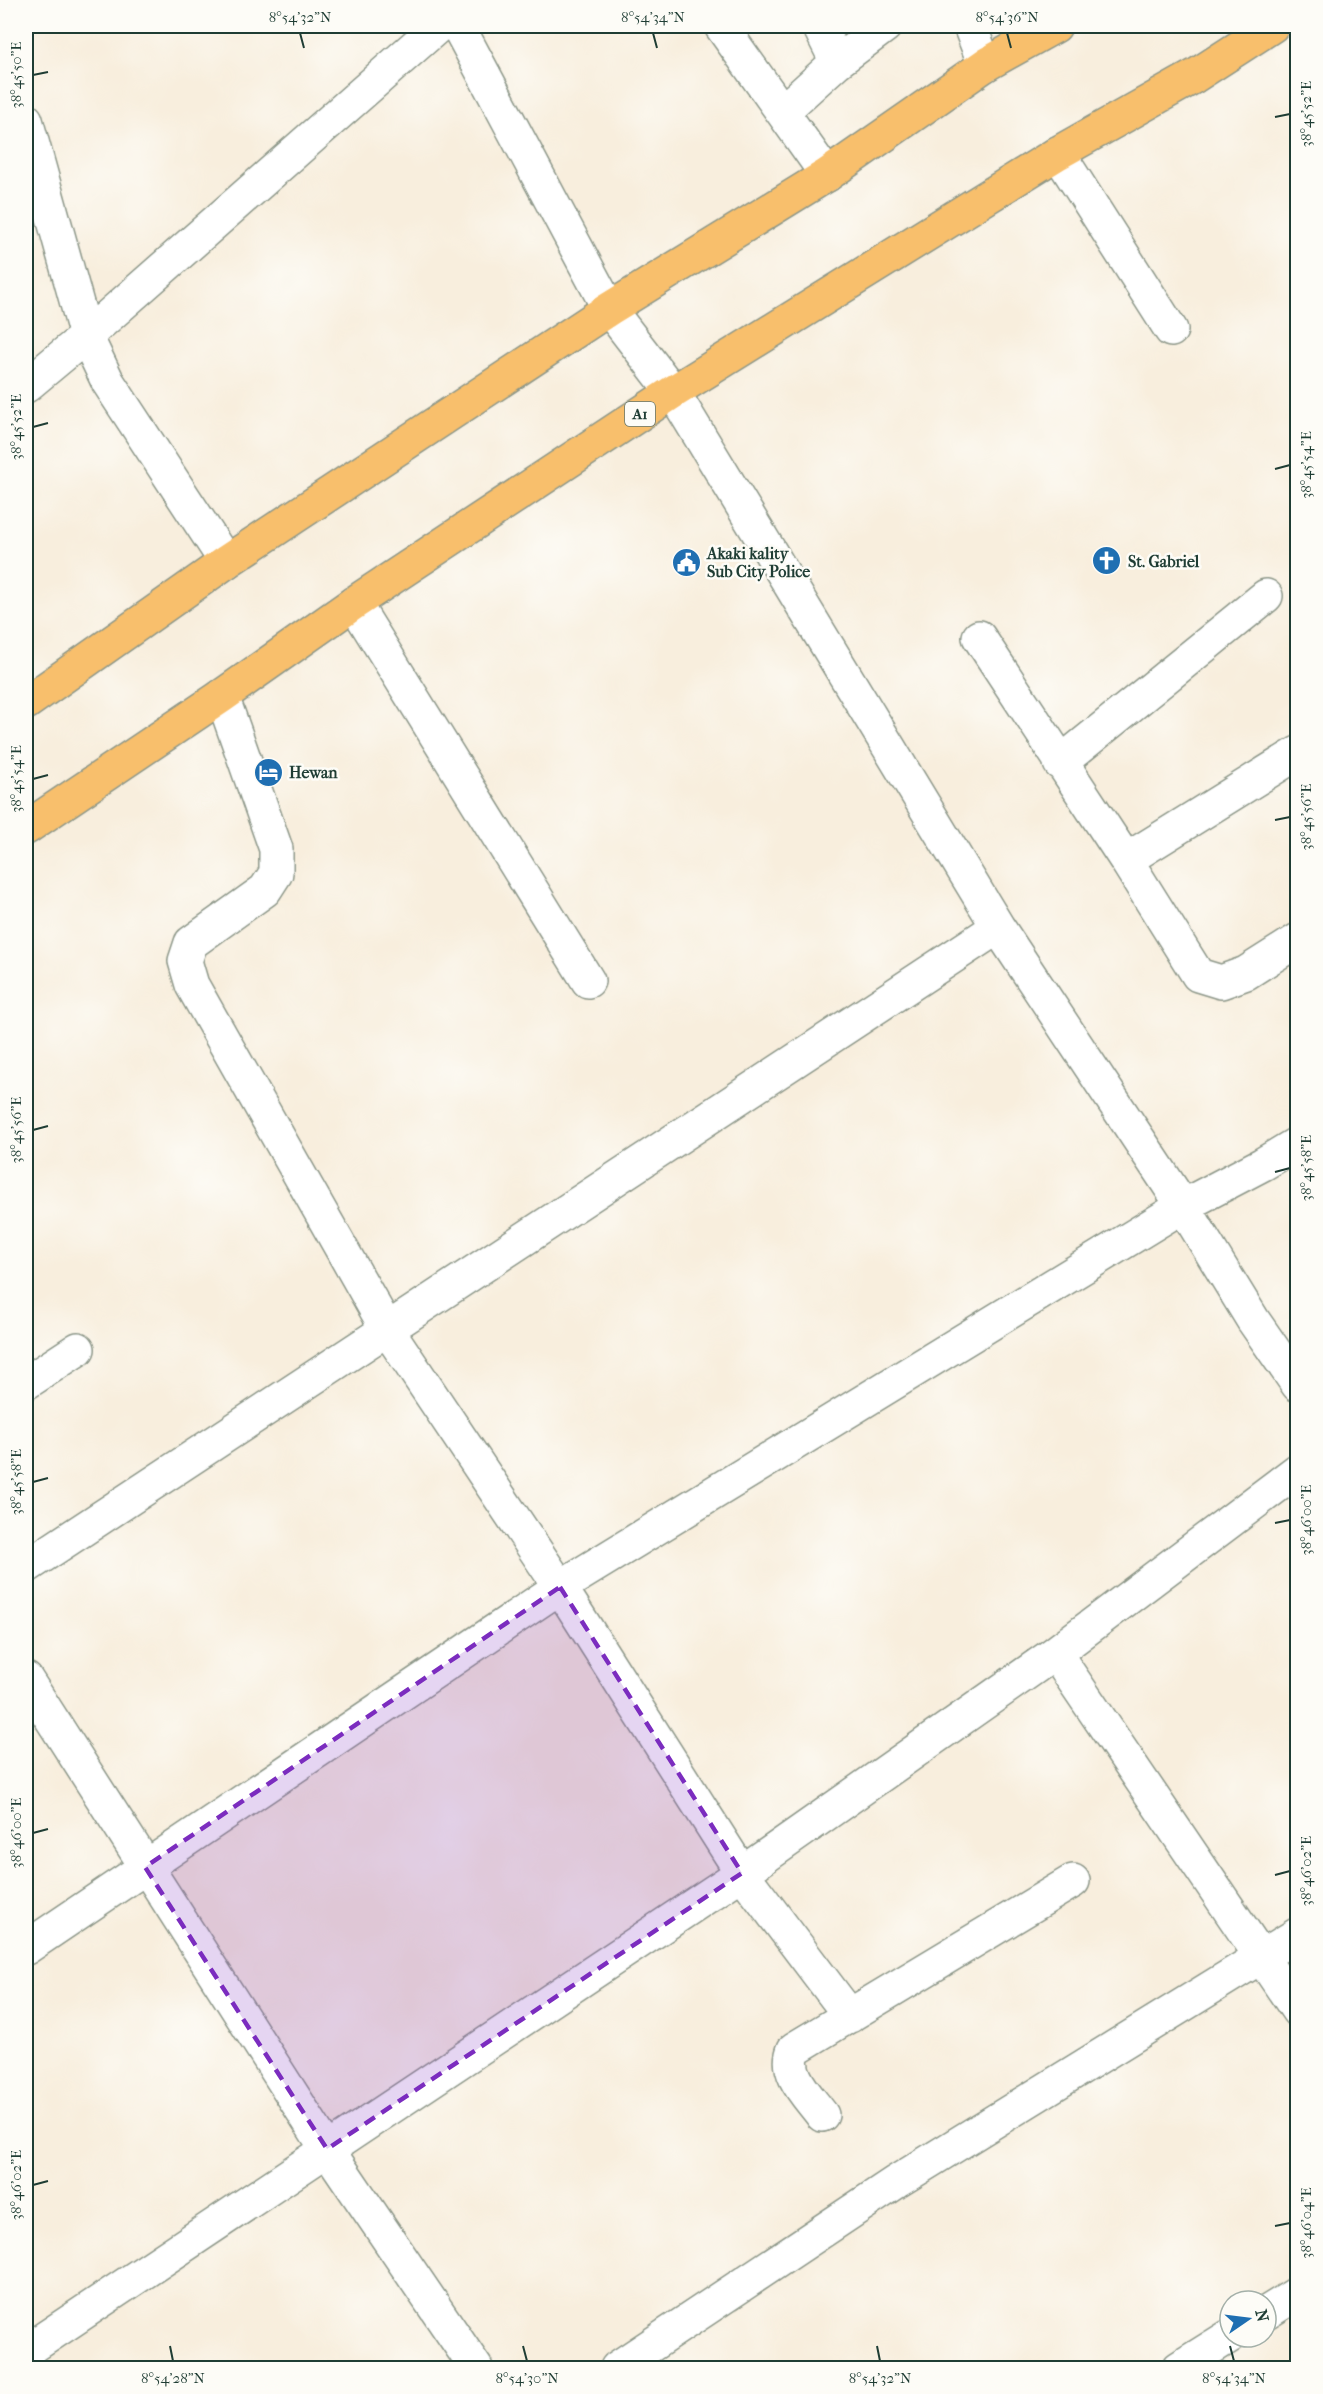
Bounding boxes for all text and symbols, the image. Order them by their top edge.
text: 8°54'32"N [269,8,332,26]
text: 8°54'34"N [621,8,686,26]
text: 8°54'36"N [975,8,1039,26]
text: 38°45'50"E [7,41,25,109]
text: 38°45'52"E [1297,81,1315,147]
text: 38°45'52"E [7,394,25,460]
road number: A1 [625,402,655,426]
text: 38°45'54"E [1297,431,1315,499]
place label: Akaki kality Sub City Police [706,544,810,582]
church icon: St. Gabriel [1091,545,1123,577]
public building icon: Akaki kality Sub City Police [670,546,702,578]
place label: St. Gabriel [1128,552,1200,571]
text: 38°45'54"E [7,745,25,813]
hotel icon: Hewan [252,756,284,788]
place label: Hewan [289,763,338,782]
text: 38°45'56"E [1297,784,1315,850]
text: 38°45'56"E [7,1097,25,1163]
text: 38°45'58"E [1297,1135,1315,1201]
text: 38°45'58"E [7,1449,25,1515]
text: 38°46'00"E [1297,1485,1315,1555]
text: 38°46'00"E [7,1798,25,1868]
text: 38°46'02"E [1297,1836,1315,1906]
text: 38°46'02"E [7,2150,25,2220]
text: 38°46'04"E [1297,2187,1315,2259]
north arrow [1218,2289,1278,2349]
text: N [1251,2307,1273,2325]
text: 8°54'28"N [141,2369,206,2387]
text: 8°54'30"N [495,2369,559,2387]
text: 8°54'32"N [849,2369,912,2387]
text: 8°54'34"N [1202,2369,1267,2387]

